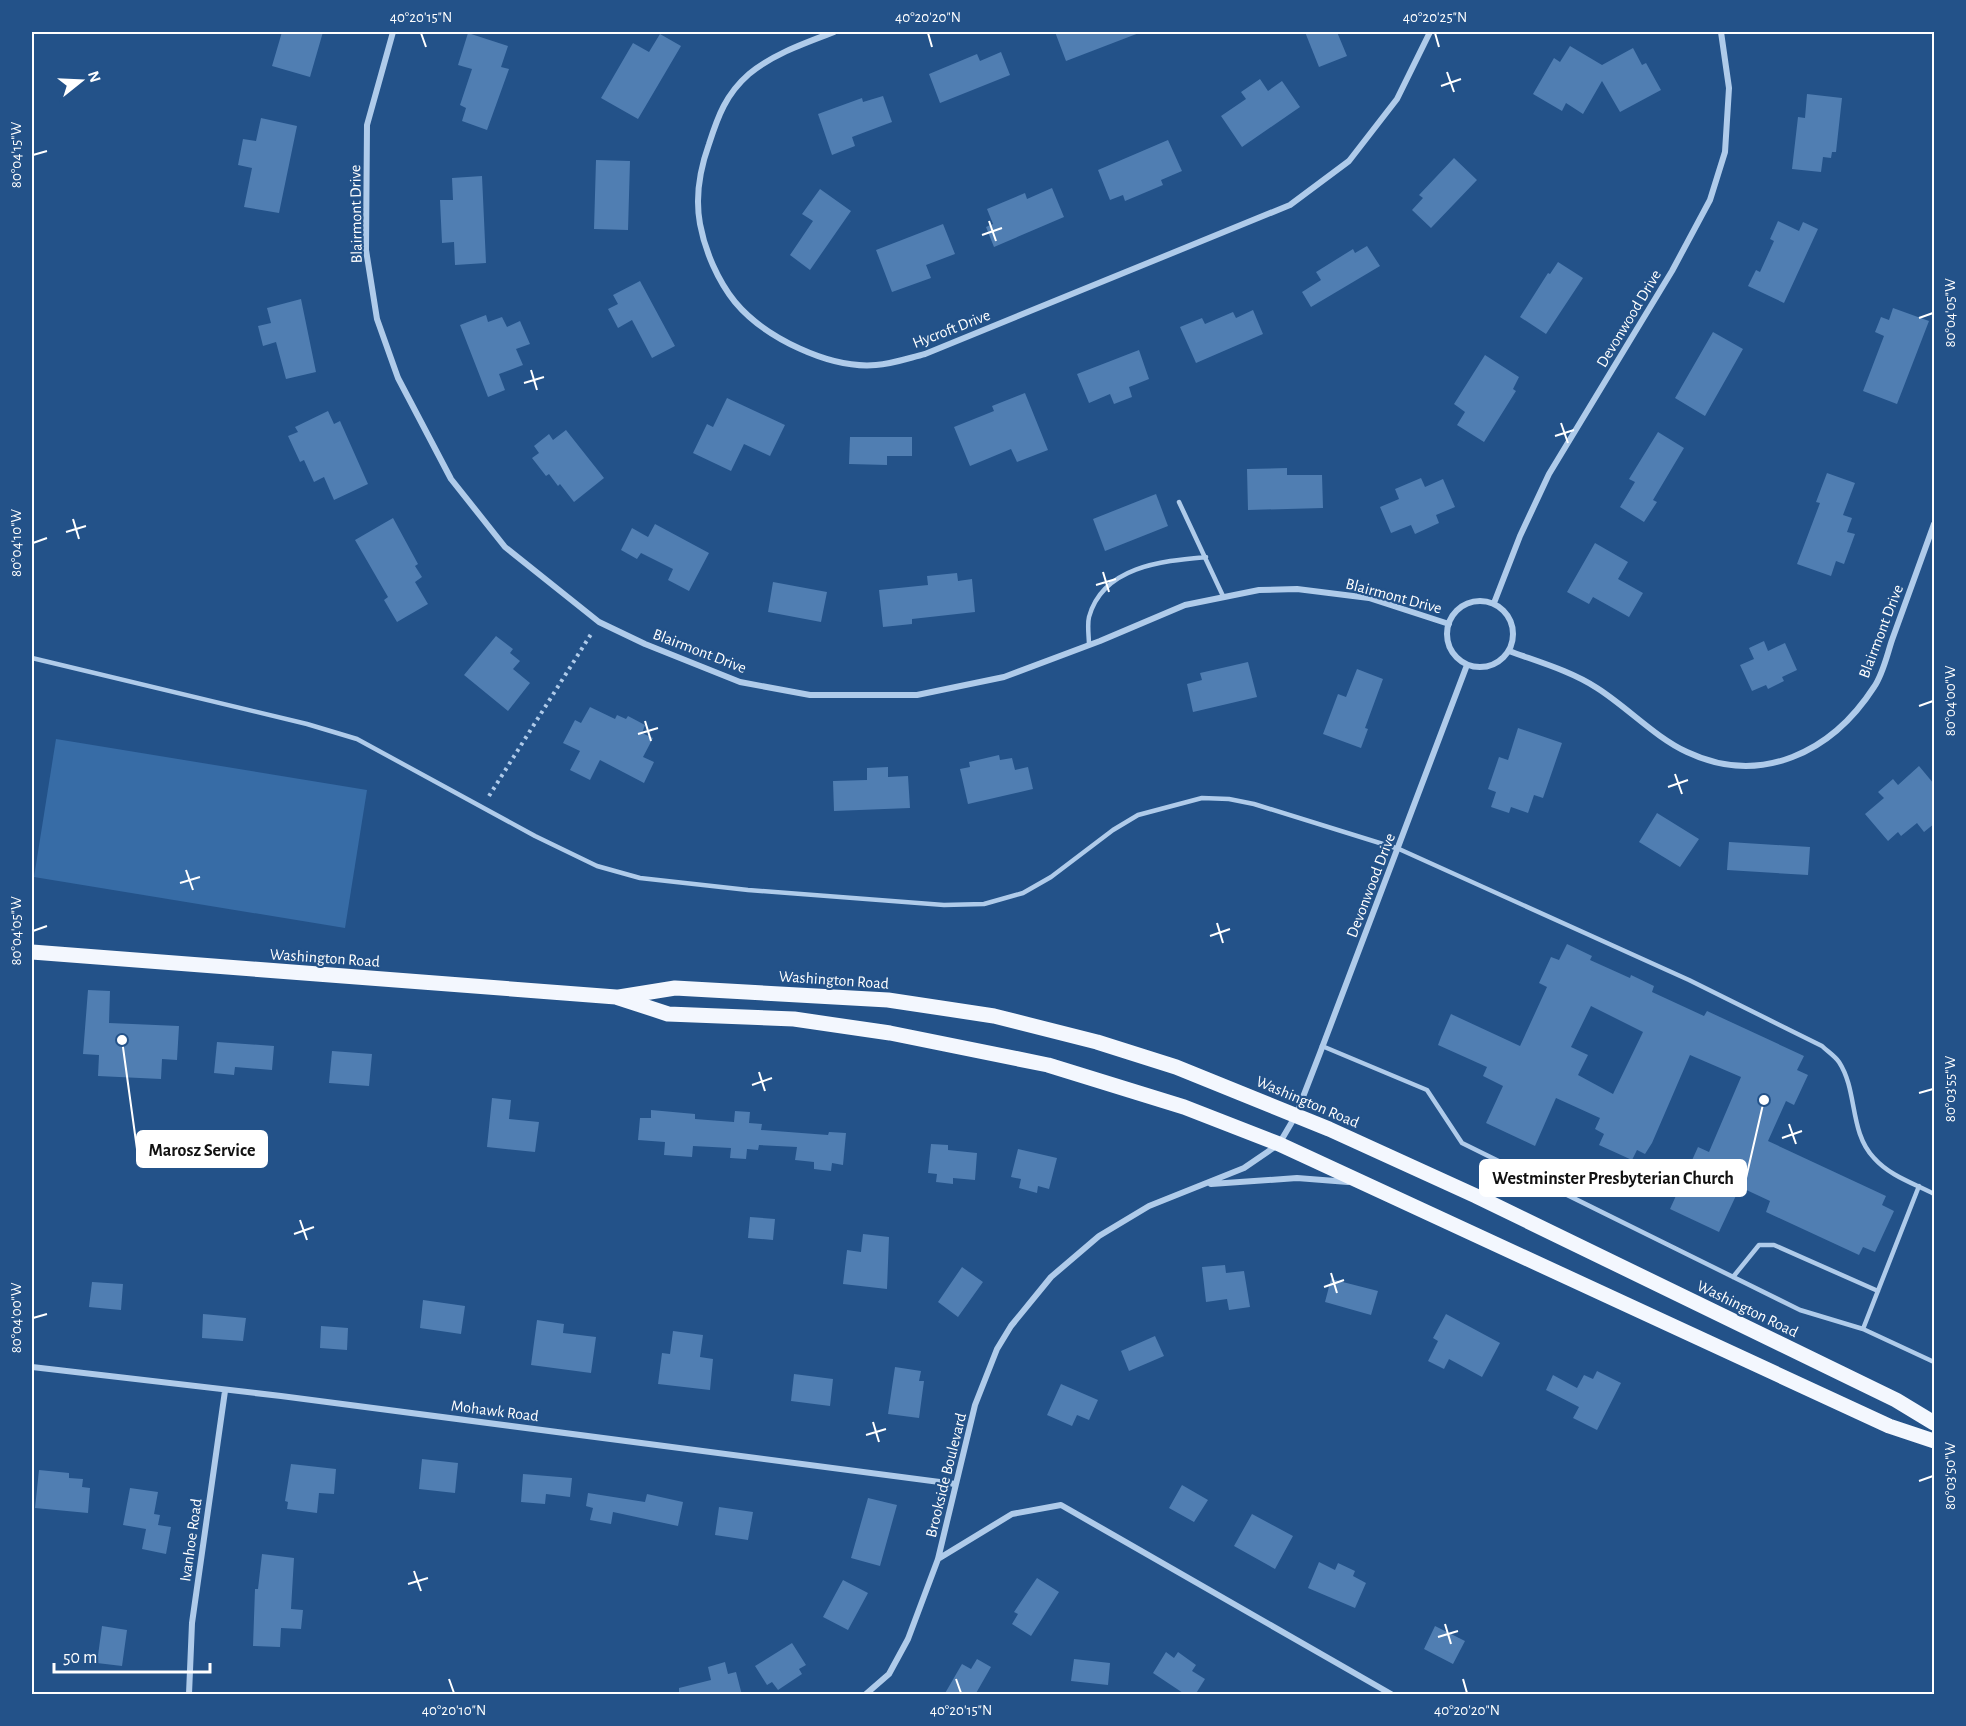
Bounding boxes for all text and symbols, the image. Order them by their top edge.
text: 40°20'15"N [390,10,452,25]
text: 40°20'20"N [895,10,961,25]
text: 40°20'25"N [1403,10,1467,25]
north arrow [51,51,111,111]
text: N [85,69,104,84]
text: 80°04'15"W [9,121,24,188]
street label: Blairmont Drive [347,164,365,263]
street label: Devonwood Drive [1594,267,1664,370]
text: 80°04'05"W [1943,278,1958,348]
street label: Hycroft Drive [910,307,993,352]
text: 80°04'10"W [9,508,24,577]
street label: Blairmont Drive [1344,575,1444,616]
street label: Blairmont Drive [1856,582,1906,680]
street label: Blairmont Drive [651,626,749,676]
text: 80°04'00"W [1943,665,1958,736]
street label: Devonwood Drive [1344,831,1398,940]
text: 80°04'05"W [9,896,24,966]
street label: Washington Road [269,946,380,970]
street label: Washington Road [778,968,889,992]
text: 80°03'55"W [1943,1055,1958,1122]
street label: Washington Road [1254,1073,1361,1131]
callout: Marosz Service [137,1131,267,1167]
text: Marosz Service [149,1142,255,1160]
callout: Westminster Presbyterian Church [1480,1160,1746,1196]
text: Westminster Presbyterian Church [1492,1170,1734,1188]
street label: Washington Road [1694,1278,1801,1340]
text: 80°04'00"W [9,1282,24,1353]
street label: Mohawk Road [450,1398,540,1424]
street label: Brookside Boulevard [923,1411,969,1539]
text: 80°03'50"W [1943,1441,1958,1510]
street label: Ivanhoe Road [177,1498,205,1583]
scale bar [54,1636,210,1674]
text: 50 m [63,1649,97,1667]
text: 40°20'10"N [422,1703,486,1718]
text: 40°20'15"N [930,1703,992,1718]
text: 40°20'20"N [1434,1703,1500,1718]

